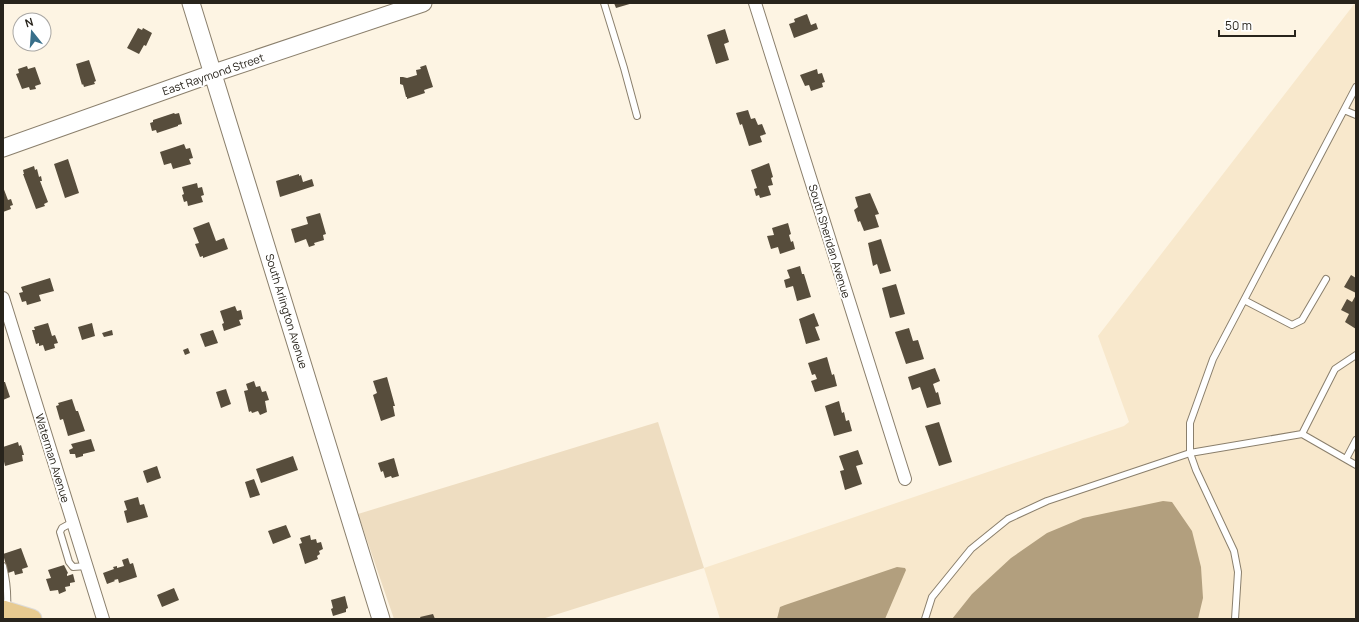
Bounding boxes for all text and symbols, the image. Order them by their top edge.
north arrow [12,12,52,52]
scale bar [1219,12,1295,38]
text: N [23,14,35,30]
text: 50 m [1225,17,1252,34]
street label: East Raymond Street [160,50,266,98]
street label: South Sheridan Avenue [806,182,855,300]
street label: South Arlington Avenue [262,252,312,371]
street label: Waterman Avenue [32,412,74,505]

